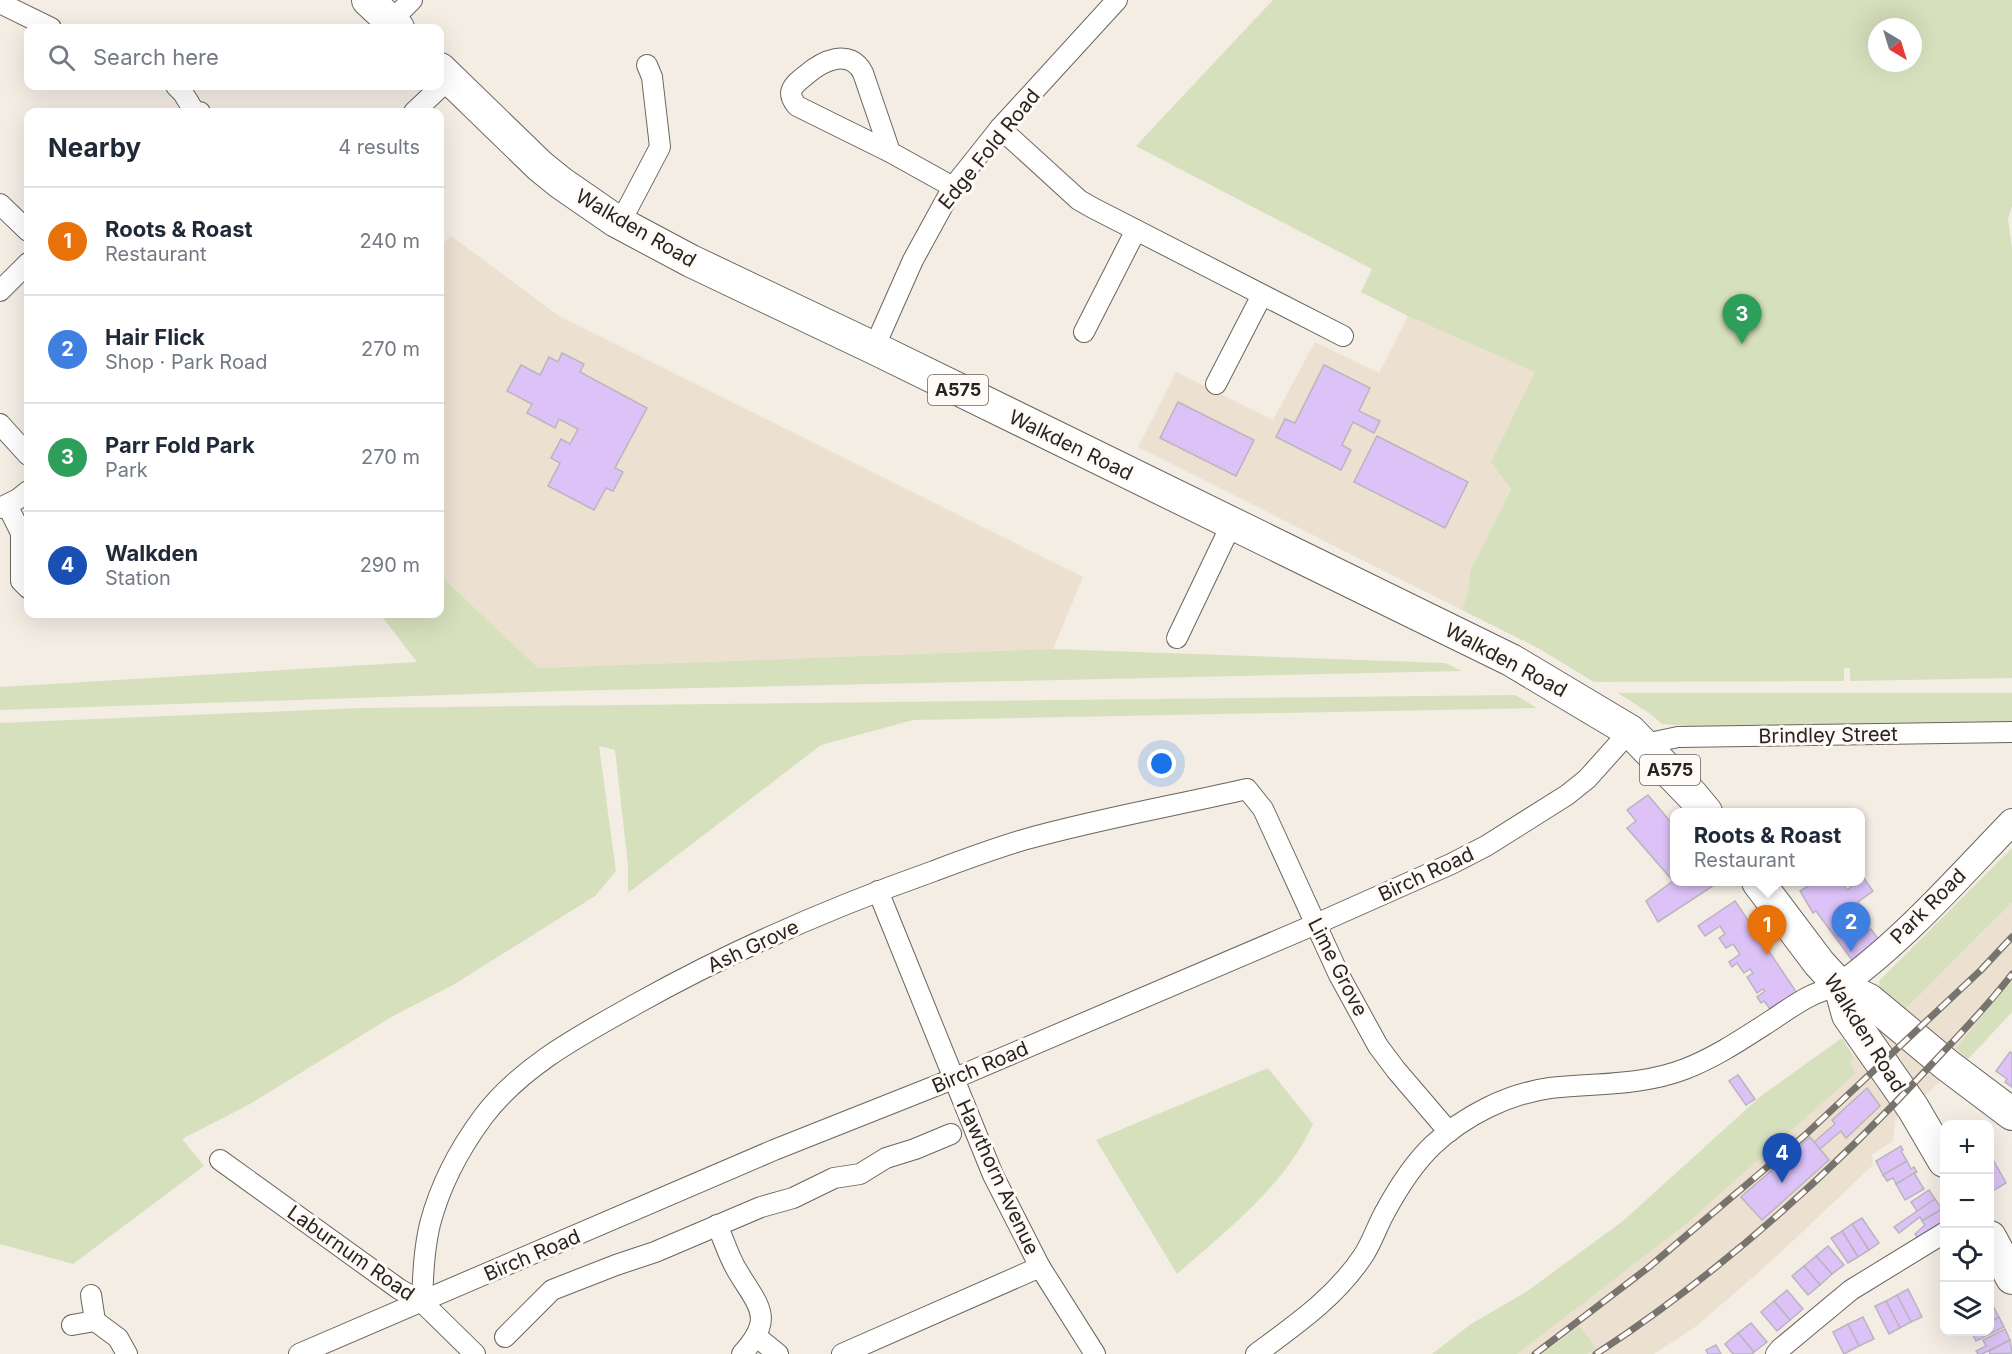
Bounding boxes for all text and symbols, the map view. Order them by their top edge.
north arrow [1868,18,1922,72]
search box [24,24,444,90]
icon: search [45,41,78,74]
text: Search here [93,44,219,70]
street label: Edge Fold Road [933,84,1045,214]
text: Nearby [48,132,141,163]
text: 4 results [338,135,420,159]
street label: Walkden Road [572,184,700,272]
text: Roots & Roast [105,216,253,242]
text: 1 [63,229,72,253]
text: 240 m [359,229,420,253]
text: Restaurant [105,242,207,266]
pin: 3 [1722,294,1762,344]
text: Hair Flick [105,324,205,350]
text: 2 [61,337,74,361]
text: 270 m [361,337,420,361]
text: Shop · Park Road [105,350,268,374]
road number: A575 [928,375,988,405]
street label: Walkden Road [1005,405,1137,485]
text: Parr Fold Park [105,432,255,458]
text: 3 [61,445,74,469]
text: 270 m [361,445,420,469]
text: Park [105,458,148,482]
text: Walkden [105,540,198,566]
text: 4 [61,553,74,577]
text: 290 m [360,553,420,577]
text: Station [105,566,171,590]
street label: Walkden Road [1441,618,1571,702]
street label: Brindley Street [1758,722,1898,748]
your location [1147,749,1176,778]
road number: A575 [1640,755,1700,785]
popup [1670,808,1865,886]
text: Roots & Roast [1694,822,1841,848]
street label: Birch Road [1375,842,1477,906]
text: Restaurant [1694,848,1795,872]
street label: Park Road [1885,863,1971,949]
pin: 2 [1832,902,1870,952]
pin: 1 [1748,906,1786,955]
street label: Ash Grove [703,914,803,978]
street label: Lime Grove [1303,914,1373,1020]
street label: Walkden Road [1819,969,1911,1097]
street label: Birch Road [928,1036,1032,1098]
street label: Hawthorn Avenue [952,1096,1044,1258]
map controls [1940,1120,1994,1336]
button: + [1940,1120,1994,1174]
pin: 4 [1762,1134,1802,1183]
button: − [1940,1174,1994,1228]
street label: Laburnum Road [283,1200,419,1306]
street label: Birch Road [480,1224,584,1286]
button: locate [1940,1228,1994,1282]
button: layers [1940,1282,1994,1336]

